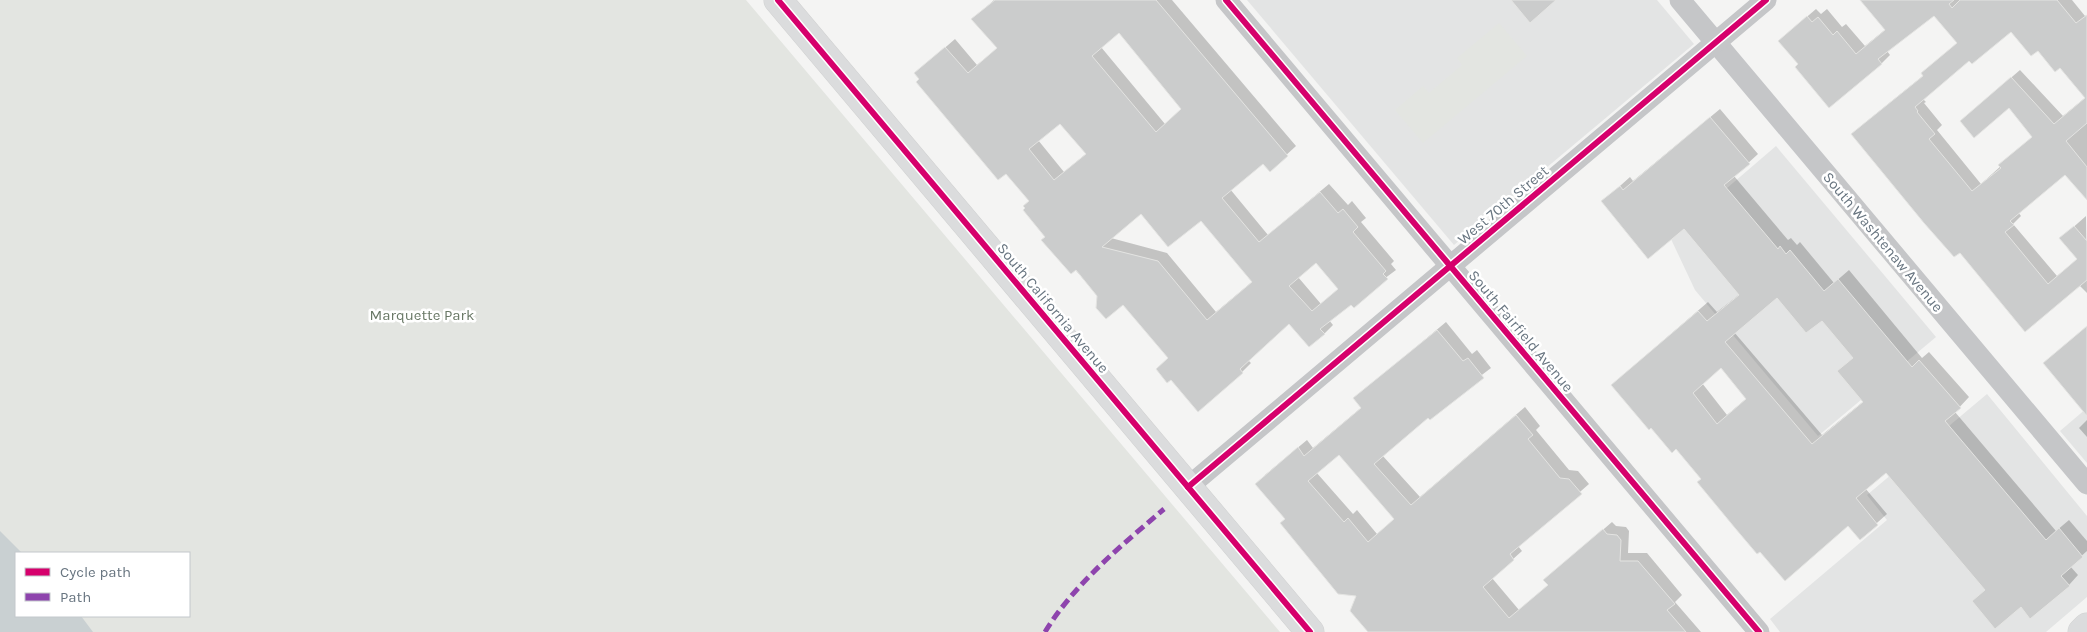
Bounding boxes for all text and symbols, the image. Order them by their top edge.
street label: West 70th Street [1454,162,1552,248]
street label: South Washtenaw Avenue [1819,168,1947,316]
street label: South California Avenue [993,239,1113,377]
street label: South Fairfield Avenue [1465,266,1577,396]
park label: Marquette Park [370,306,474,324]
legend [15,552,190,617]
text: Cycle path [60,563,131,581]
text: Path [60,588,91,606]

